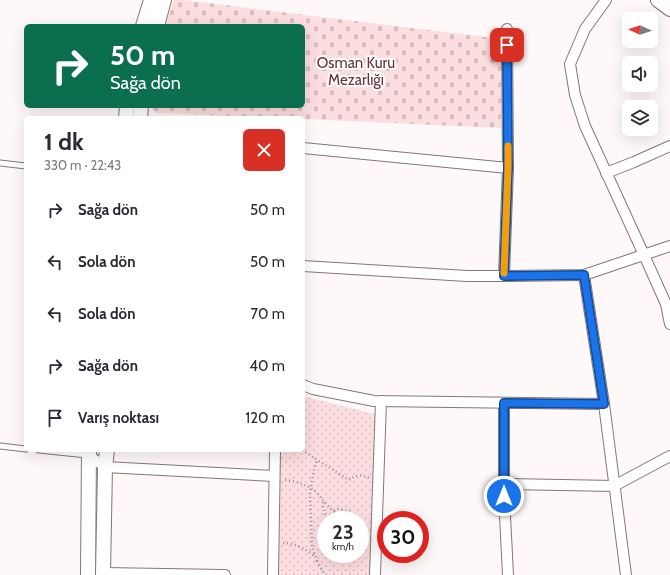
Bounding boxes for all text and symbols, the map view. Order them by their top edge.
north arrow [622,12,658,48]
map controls [622,12,658,136]
pin [490,28,524,62]
icon: arrive [496,34,518,56]
text: 50 m [110,38,175,72]
icon: right [44,40,96,92]
park label: Osman Kuru Mezarlığı [317,54,395,89]
button: sound [622,56,658,92]
text: Sağa dön [110,72,181,94]
button: layers [622,100,658,136]
text: 1 dk [44,127,84,156]
button: close [243,129,285,171]
text: 330 m · 22:43 [44,157,121,173]
icon: right [44,199,66,221]
text: Sağa dön [78,201,138,219]
text: 50 m [250,201,285,219]
icon: left [44,251,66,273]
text: Sola dön [78,253,135,271]
text: 50 m [250,253,285,271]
icon: left [44,303,66,325]
text: Sola dön [78,305,135,323]
text: 70 m [251,305,285,323]
icon: right [44,355,66,377]
text: Sağa dön [78,357,138,375]
text: 40 m [249,357,285,375]
icon: arrive [44,407,66,429]
text: Varış noktası [78,409,159,427]
text: 120 m [245,409,285,427]
position arrow [483,475,525,517]
speed limit sign: 30 [377,511,429,563]
text: 23 [332,520,354,544]
text: km/h [332,540,354,553]

